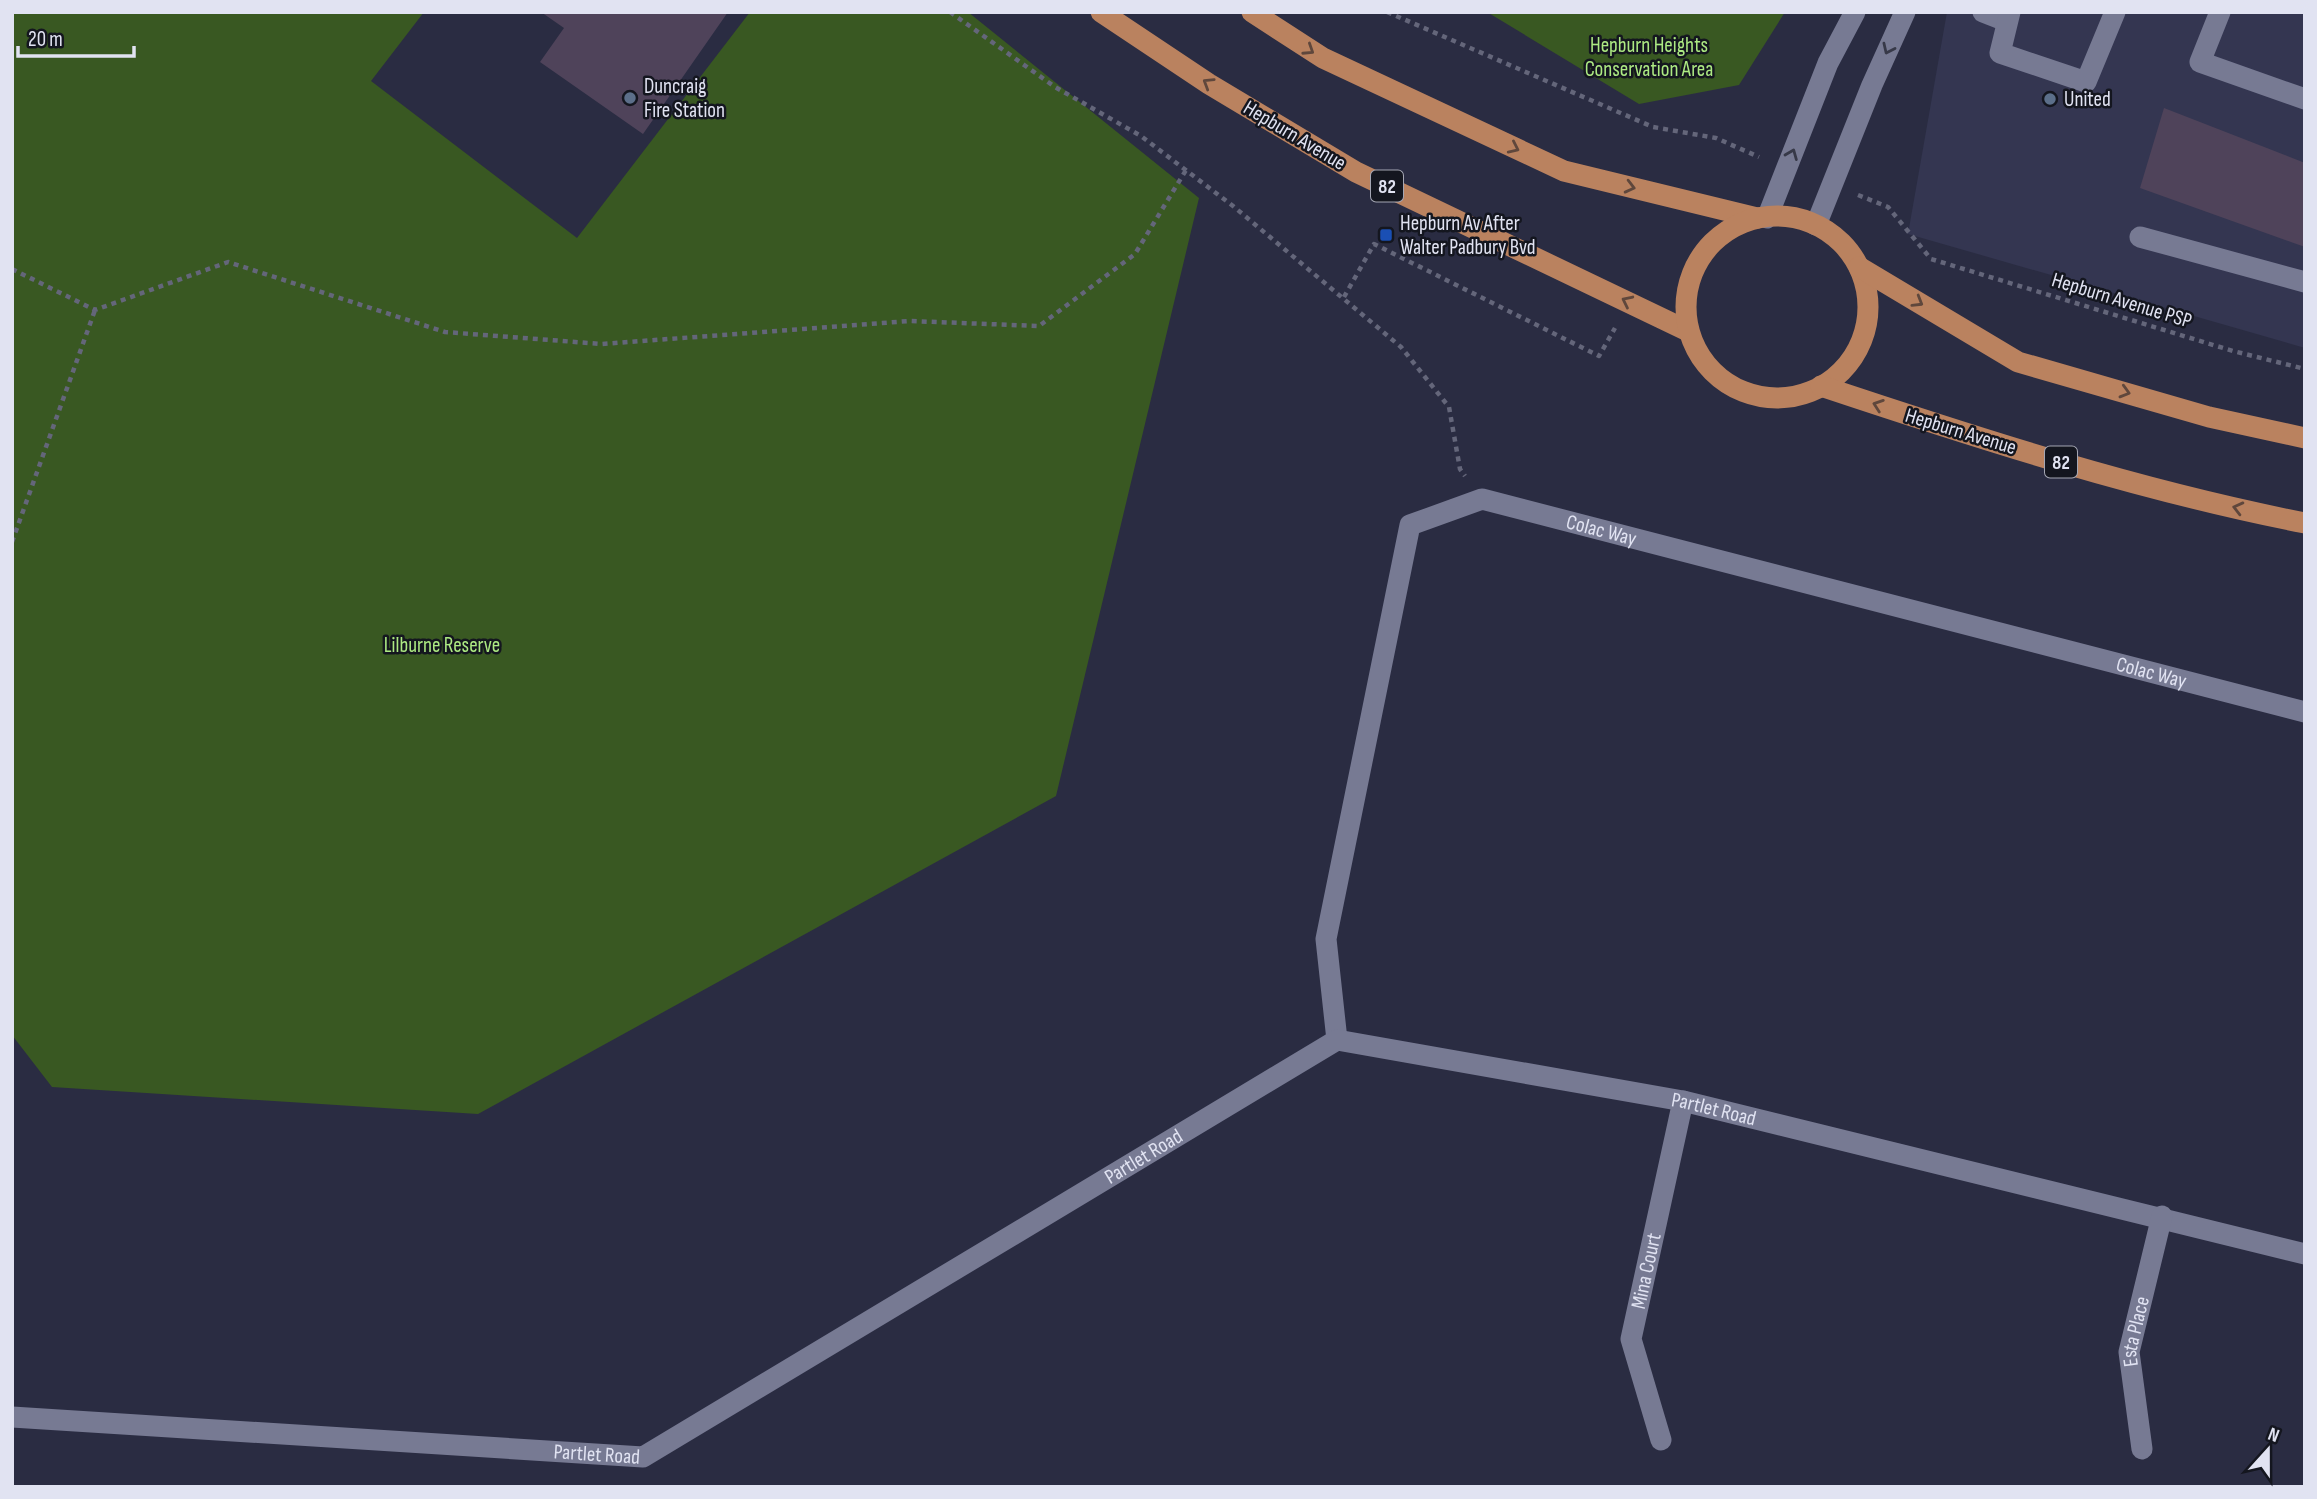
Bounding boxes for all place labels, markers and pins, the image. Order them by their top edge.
place label: Duncraig Fire Station [644,74,725,123]
place label: United [2064,87,2111,112]
marker: Duncraig Fire Station [622,90,638,106]
marker: United [2042,91,2058,107]
place label: Hepburn Av After Walter Padbury Bvd [1400,211,1536,260]
marker: Hepburn Av After Walter Padbury Bvd [1378,227,1394,243]

